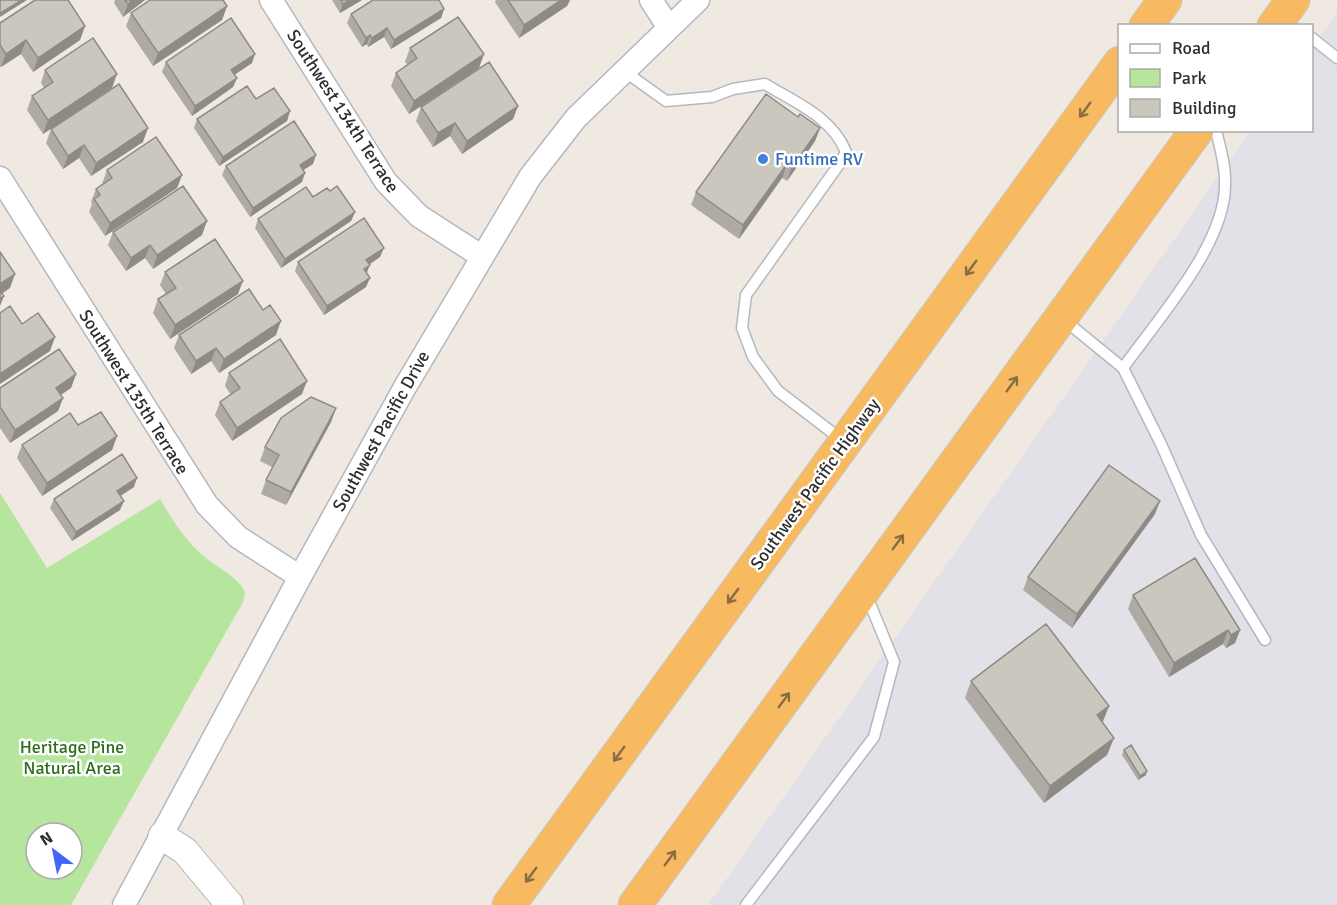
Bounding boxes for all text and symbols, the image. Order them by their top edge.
legend [1118,24,1313,132]
street label: Southwest 134th Terrace [282,25,404,197]
text: Road [1172,37,1211,59]
text: Park [1172,67,1207,89]
text: Building [1172,97,1236,119]
one-way arrow [1079,101,1091,117]
place label: Funtime RV [775,148,864,170]
marker: Funtime RV [756,152,770,166]
one-way arrow [965,259,977,275]
street label: Southwest 135th Terrace [74,306,194,478]
street label: Southwest Pacific Drive [328,347,434,515]
one-way arrow [1006,376,1019,392]
street label: Southwest Pacific Highway [745,394,885,574]
one-way arrow [892,534,904,550]
one-way arrow [727,588,740,604]
one-way arrow [778,692,790,708]
park label: Heritage Pine Natural Area [20,736,124,779]
one-way arrow [613,745,625,761]
north arrow [24,821,84,881]
text: N [37,828,57,851]
one-way arrow [663,850,676,866]
one-way arrow [525,866,537,882]

